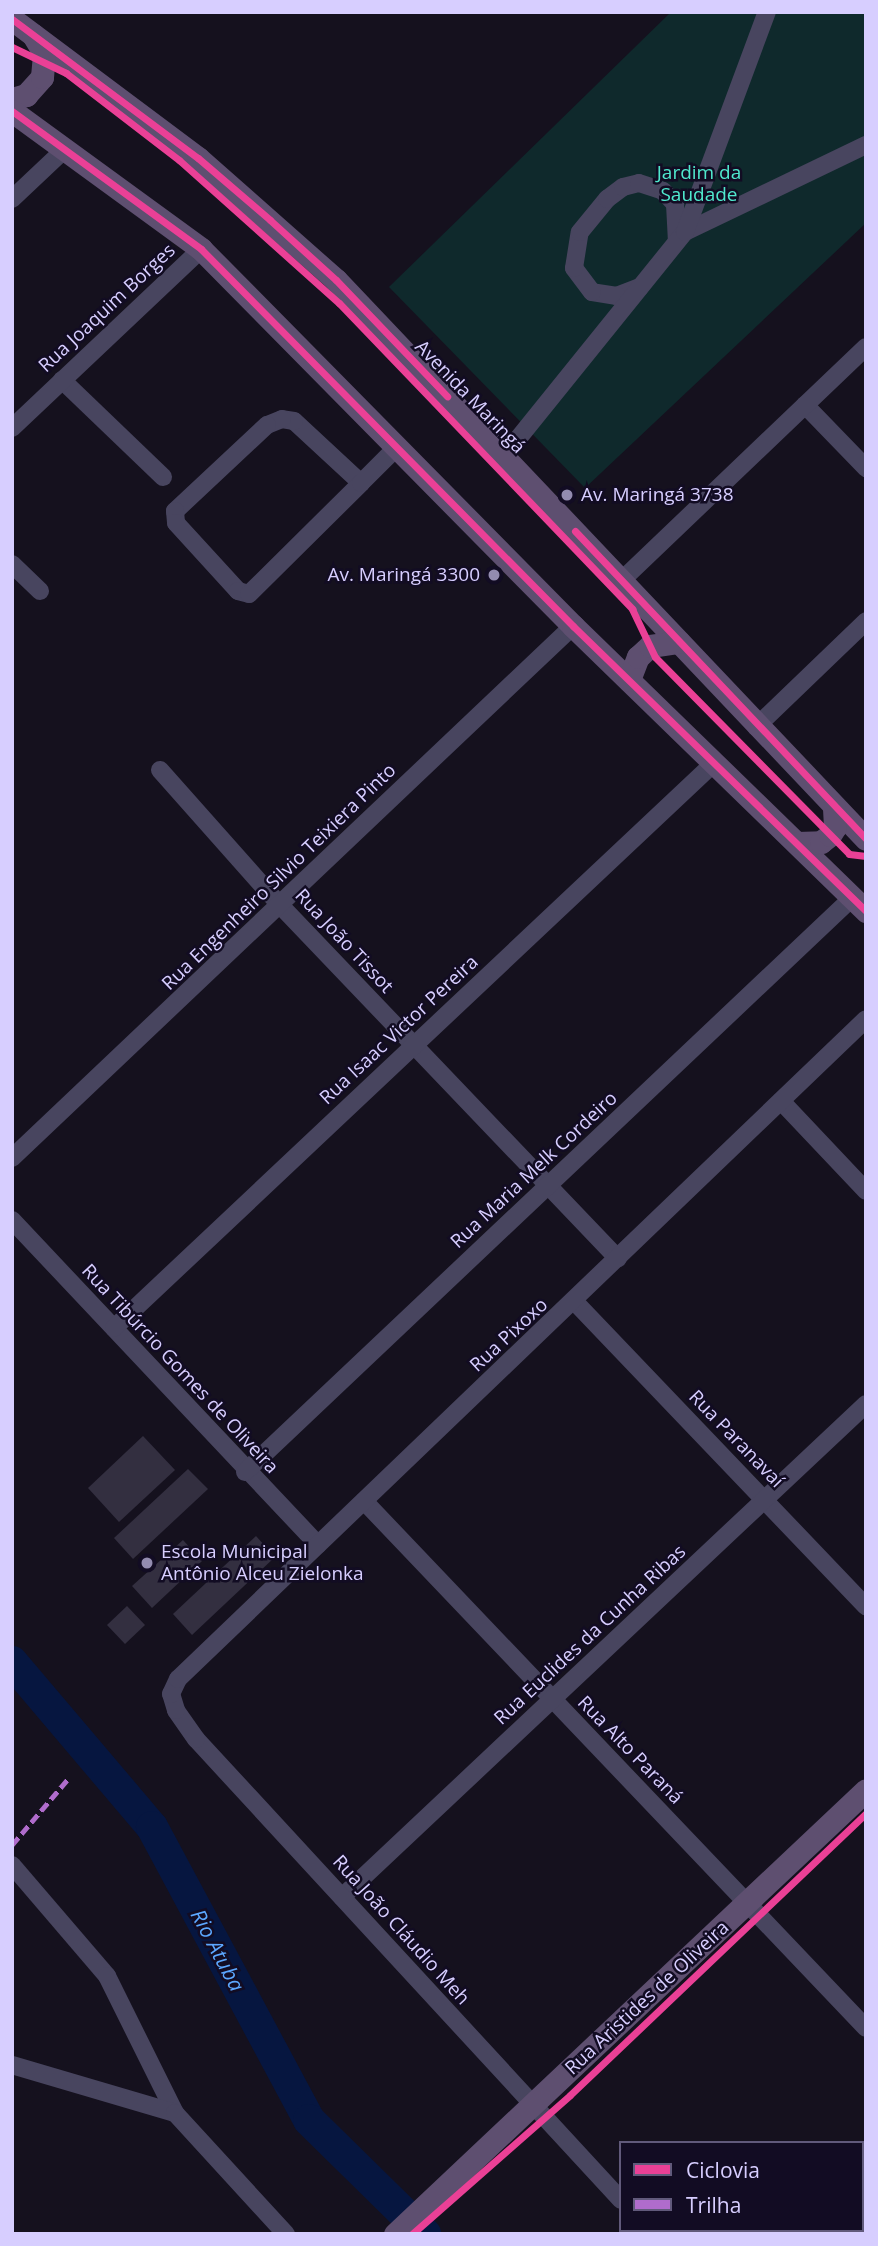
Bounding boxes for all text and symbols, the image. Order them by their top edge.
park label: Jardim da Saudade [657,162,741,206]
street label: Rua Joaquim Borges [34,239,180,377]
street label: Avenida Maringá [410,336,530,458]
place label: Av. Maringá 3738 [581,484,734,506]
marker: Av. Maringá 3738 [559,487,575,503]
place label: Av. Maringá 3300 [327,564,480,586]
marker: Av. Maringá 3300 [486,567,502,583]
street label: Rua Engenheiro Silvio Teixiera Pinto [157,759,401,995]
street label: Rua João Tissot [290,884,398,998]
street label: Rua Isaac Victor Pereira [315,951,483,1109]
street label: Rua Maria Melk Cordeiro [446,1087,622,1253]
street label: Rua Tibúrcio Gomes de Oliveira [77,1260,283,1478]
street label: Rua Pixoxo [465,1293,553,1377]
street label: Rua Paranavaí [684,1386,788,1492]
street label: Rua Euclides da Cunha Ribas [490,1540,690,1730]
place label: Escola Municipal Antônio Alceu Zielonka [161,1541,364,1585]
marker: Escola Municipal Antônio Alceu Zielonka [139,1555,155,1571]
street label: Rua Alto Paraná [573,1691,687,1809]
street label: Rua João Cláudio Meh [328,1850,474,2010]
water label: Rio Atuba [186,1905,250,1995]
street label: Rua Aristides de Oliveira [561,1916,733,2080]
legend [619,2141,864,2232]
text: Ciclovia [686,2156,760,2184]
text: Trilha [686,2191,741,2219]

